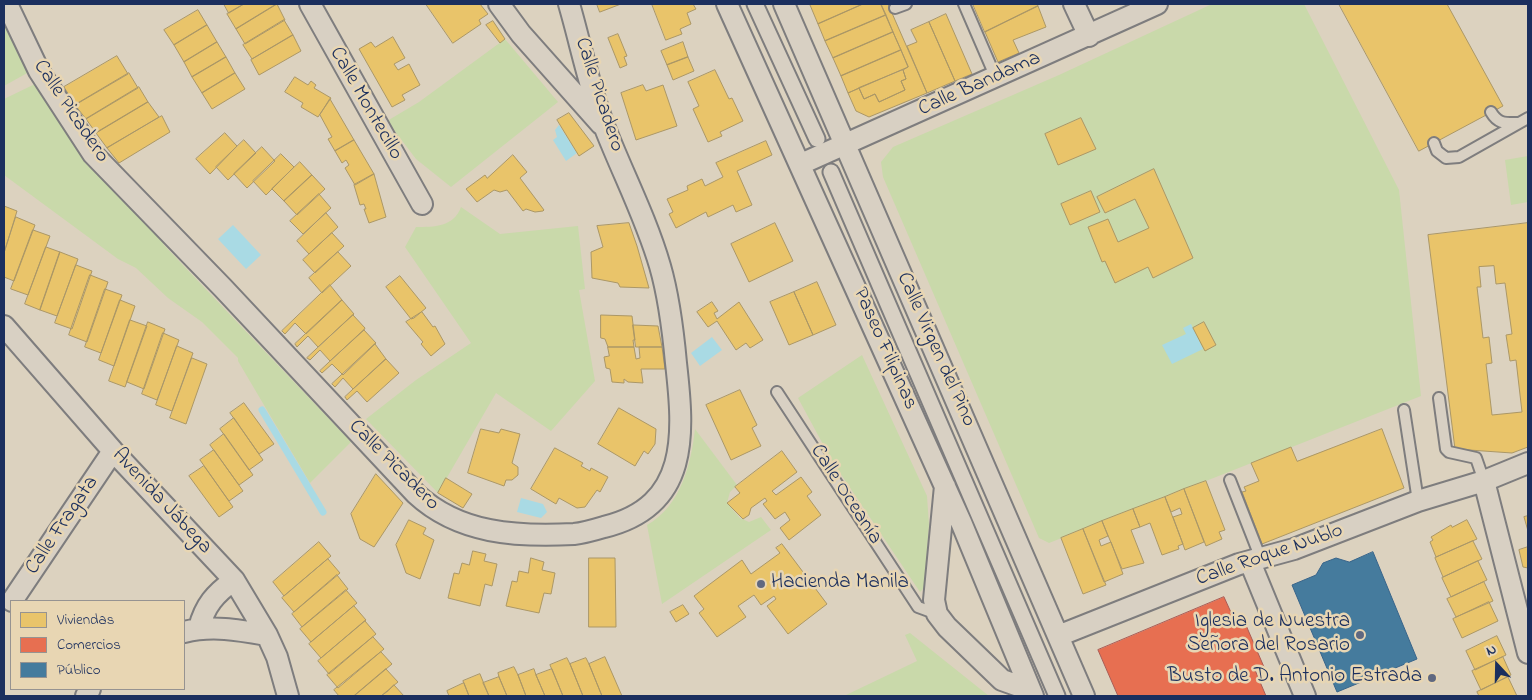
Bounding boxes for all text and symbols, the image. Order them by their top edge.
street label: Calle Picadero [568,35,628,155]
street label: Calle Montecillo [323,43,407,165]
street label: Calle Bandama [915,47,1045,123]
street label: Calle Picadero [26,56,114,168]
street label: Calle Virgen del Pino [890,269,980,431]
street label: Paseo Filipinas [846,284,922,414]
street label: Calle Picadero [342,415,444,517]
street label: Calle Oceanía [803,440,887,550]
street label: Avenida Jábega [105,444,217,560]
street label: Calle Fragata [21,472,105,580]
street label: Calle Roque Nublo [1193,519,1347,593]
place label: Hacienda Manila [771,571,909,597]
marker: Hacienda Manila [755,578,767,590]
legend [10,600,185,690]
text: Viviendas [57,609,114,631]
place label: Iglesia de Nuestra Señora del Rosario [1187,610,1350,660]
marker: Iglesia de Nuestra Señora del Rosario [1354,629,1366,641]
text: Comercios [57,634,121,656]
text: N [1483,639,1500,662]
north arrow [1472,640,1522,690]
text: Público [57,659,100,681]
place label: Busto de D. Antonio Estrada [1168,665,1422,691]
marker: Busto de D. Antonio Estrada [1426,672,1438,684]

